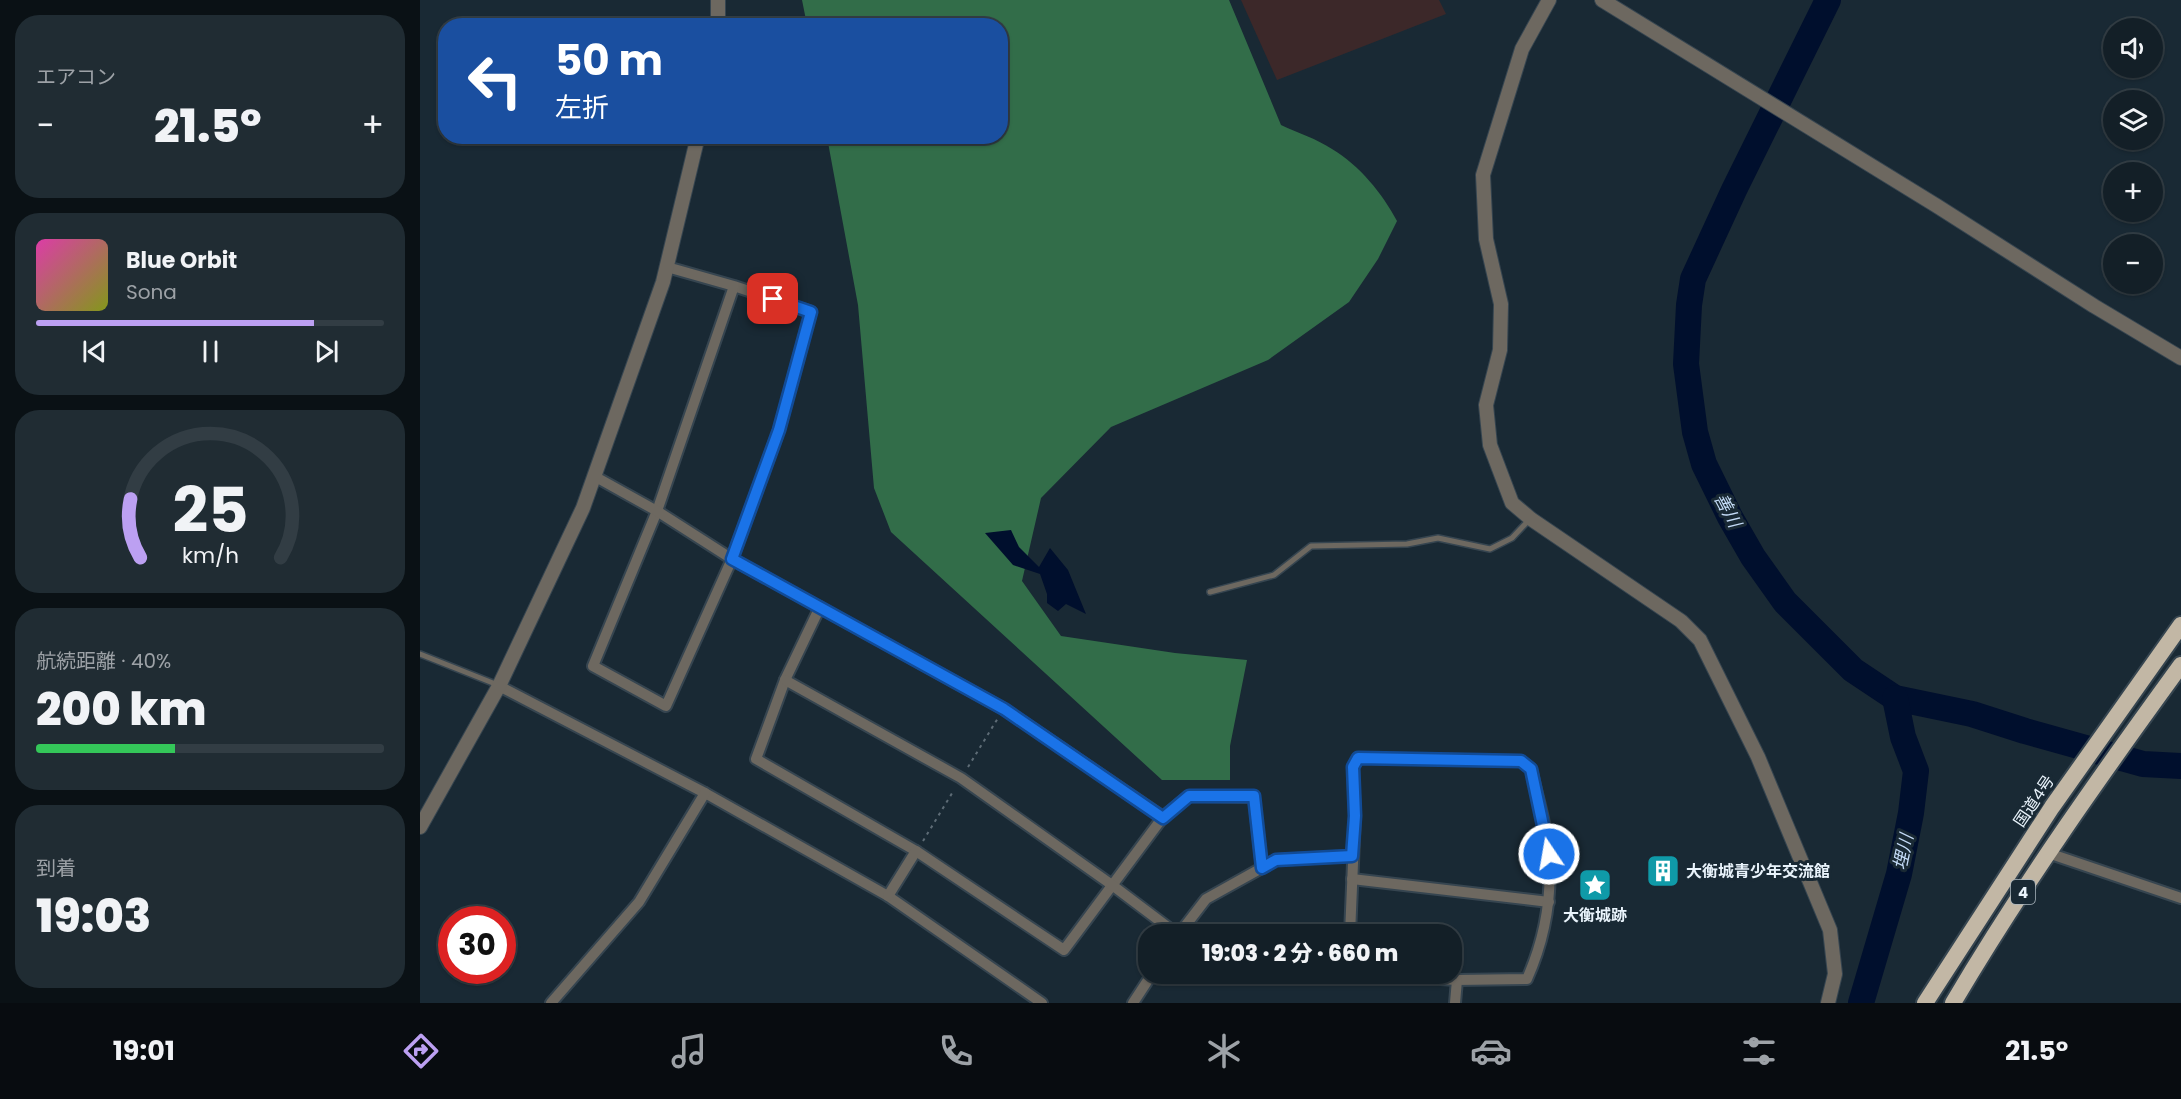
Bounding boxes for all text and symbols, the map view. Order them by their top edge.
map controls [2103,18,2163,294]
button: sound [2103,18,2163,78]
text: 50 m [555,31,663,90]
icon: left [456,42,534,120]
text: エアコン [36,63,116,91]
text: 左折 [555,89,609,126]
button: layers [2103,90,2163,150]
text: 21.5° [154,95,262,158]
text: − [36,102,54,149]
text: + [361,102,384,149]
button: + [2103,162,2163,222]
button: − [2103,234,2163,294]
text: Blue Orbit [126,245,237,276]
pin [747,273,798,324]
text: Sona [126,278,177,306]
icon: arrive [756,282,789,315]
icon: previous [78,335,111,368]
icon: pause [194,335,227,368]
icon: next [310,335,343,368]
text: 25 [172,467,248,555]
water label: 善川 [1709,488,1748,534]
text: km/h [181,541,239,572]
text: 航続距離 · 40% [36,647,171,675]
text: 200 km [36,678,206,741]
street label: 国道4号 [2008,770,2060,832]
position arrow [1517,822,1581,886]
water label: 埋川 [1887,830,1919,872]
building icon: 大衡城青少年交流館 [1645,853,1681,889]
text: 到着 [36,854,76,882]
place label: 大衡城青少年交流館 [1686,860,1830,883]
place icon: 大衡城跡 [1577,867,1613,903]
road number: 4 [2011,880,2035,904]
text: 19:03 [36,885,151,948]
place label: 大衡城跡 [1563,904,1627,927]
speed limit sign: 30 [438,906,516,984]
text: 19:03 · 2 分 · 660 m [1202,938,1398,969]
icon: directions [400,1030,442,1072]
icon: music [668,1030,710,1072]
icon: phone [935,1030,977,1072]
icon: climate [1203,1030,1245,1072]
icon: car [1470,1030,1512,1072]
icon: filters [1738,1030,1780,1072]
text: 19:01 [113,1032,175,1069]
text: 21.5° [2005,1032,2068,1069]

